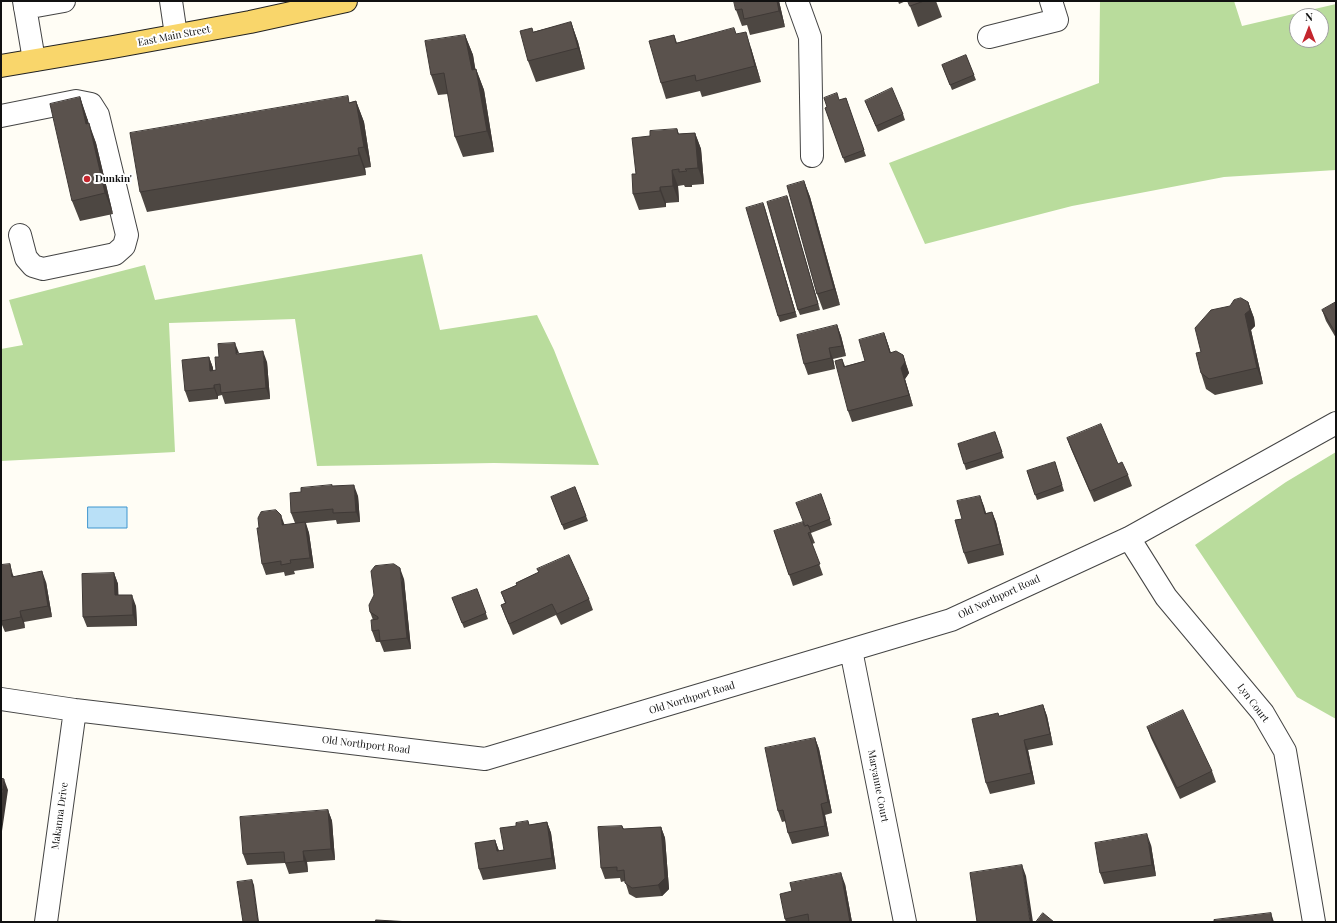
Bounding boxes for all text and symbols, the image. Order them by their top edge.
north arrow [1289,8,1329,48]
text: N [1305,9,1313,24]
street label: East Main Street [137,23,211,49]
place label: Dunkin' [95,173,132,185]
marker: Dunkin' [82,174,92,184]
street label: Old Northport Road [956,573,1042,621]
street label: Old Northport Road [648,679,736,717]
street label: Lyn Court [1235,681,1271,725]
street label: Old Northport Road [321,734,411,756]
street label: Maryanne Court [865,749,891,823]
street label: Makanna Drive [49,782,71,850]

